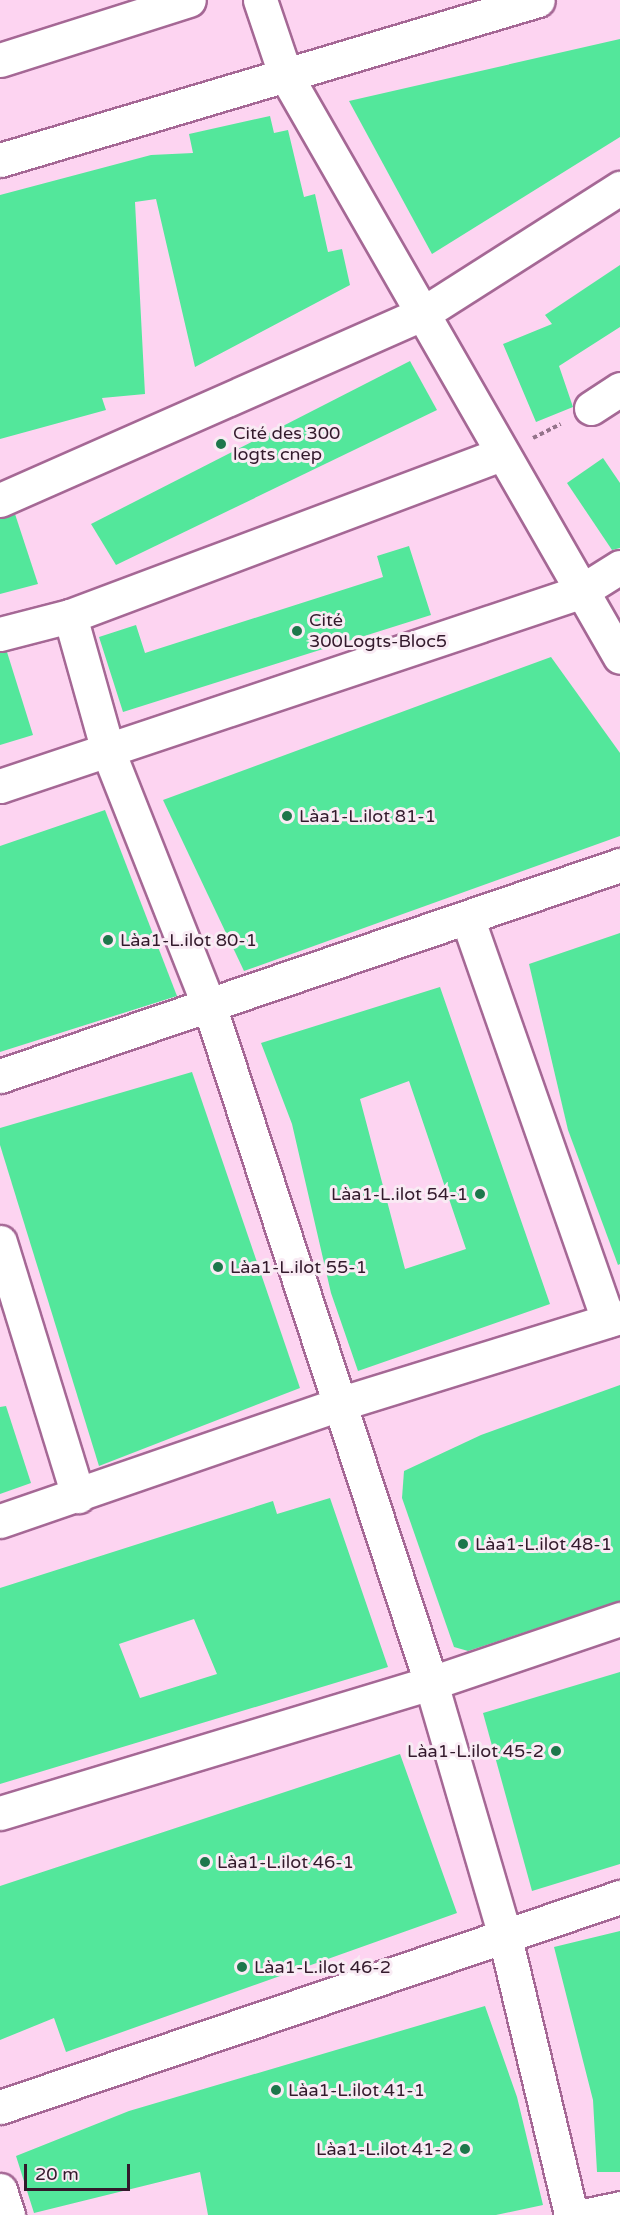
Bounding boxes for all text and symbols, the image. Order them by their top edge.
place label: Cité des 300 logts cnep [233,423,340,466]
marker: Cité des 300 logts cnep [214,437,228,451]
place label: Cité 300Logts-Bloc5 [309,610,447,652]
marker: Cité 300Logts-Bloc5 [290,624,304,638]
place label: Làa1-L.ilot 81-1 [299,805,436,827]
marker: Làa1-L.ilot 81-1 [280,809,294,823]
place label: Làa1-L.ilot 80-1 [120,929,257,951]
marker: Làa1-L.ilot 80-1 [101,933,115,947]
place label: Làa1-L.ilot 54-1 [331,1183,468,1205]
marker: Làa1-L.ilot 54-1 [473,1187,487,1201]
place label: Làa1-L.ilot 55-1 [230,1256,367,1278]
marker: Làa1-L.ilot 55-1 [211,1260,225,1274]
place label: Làa1-L.ilot 48-1 [475,1533,612,1555]
marker: Làa1-L.ilot 48-1 [456,1537,470,1551]
place label: Làa1-L.ilot 45-2 [407,1740,544,1762]
marker: Làa1-L.ilot 45-2 [549,1744,563,1758]
place label: Làa1-L.ilot 46-1 [217,1851,354,1873]
marker: Làa1-L.ilot 46-1 [198,1855,212,1869]
place label: Làa1-L.ilot 46-2 [254,1956,391,1978]
marker: Làa1-L.ilot 46-2 [235,1960,249,1974]
place label: Làa1-L.ilot 41-1 [288,2079,425,2101]
marker: Làa1-L.ilot 41-1 [269,2083,283,2097]
place label: Làa1-L.ilot 41-2 [316,2138,453,2160]
marker: Làa1-L.ilot 41-2 [458,2142,472,2156]
scale bar [27,2152,134,2190]
text: 20 m [35,2163,79,2185]

